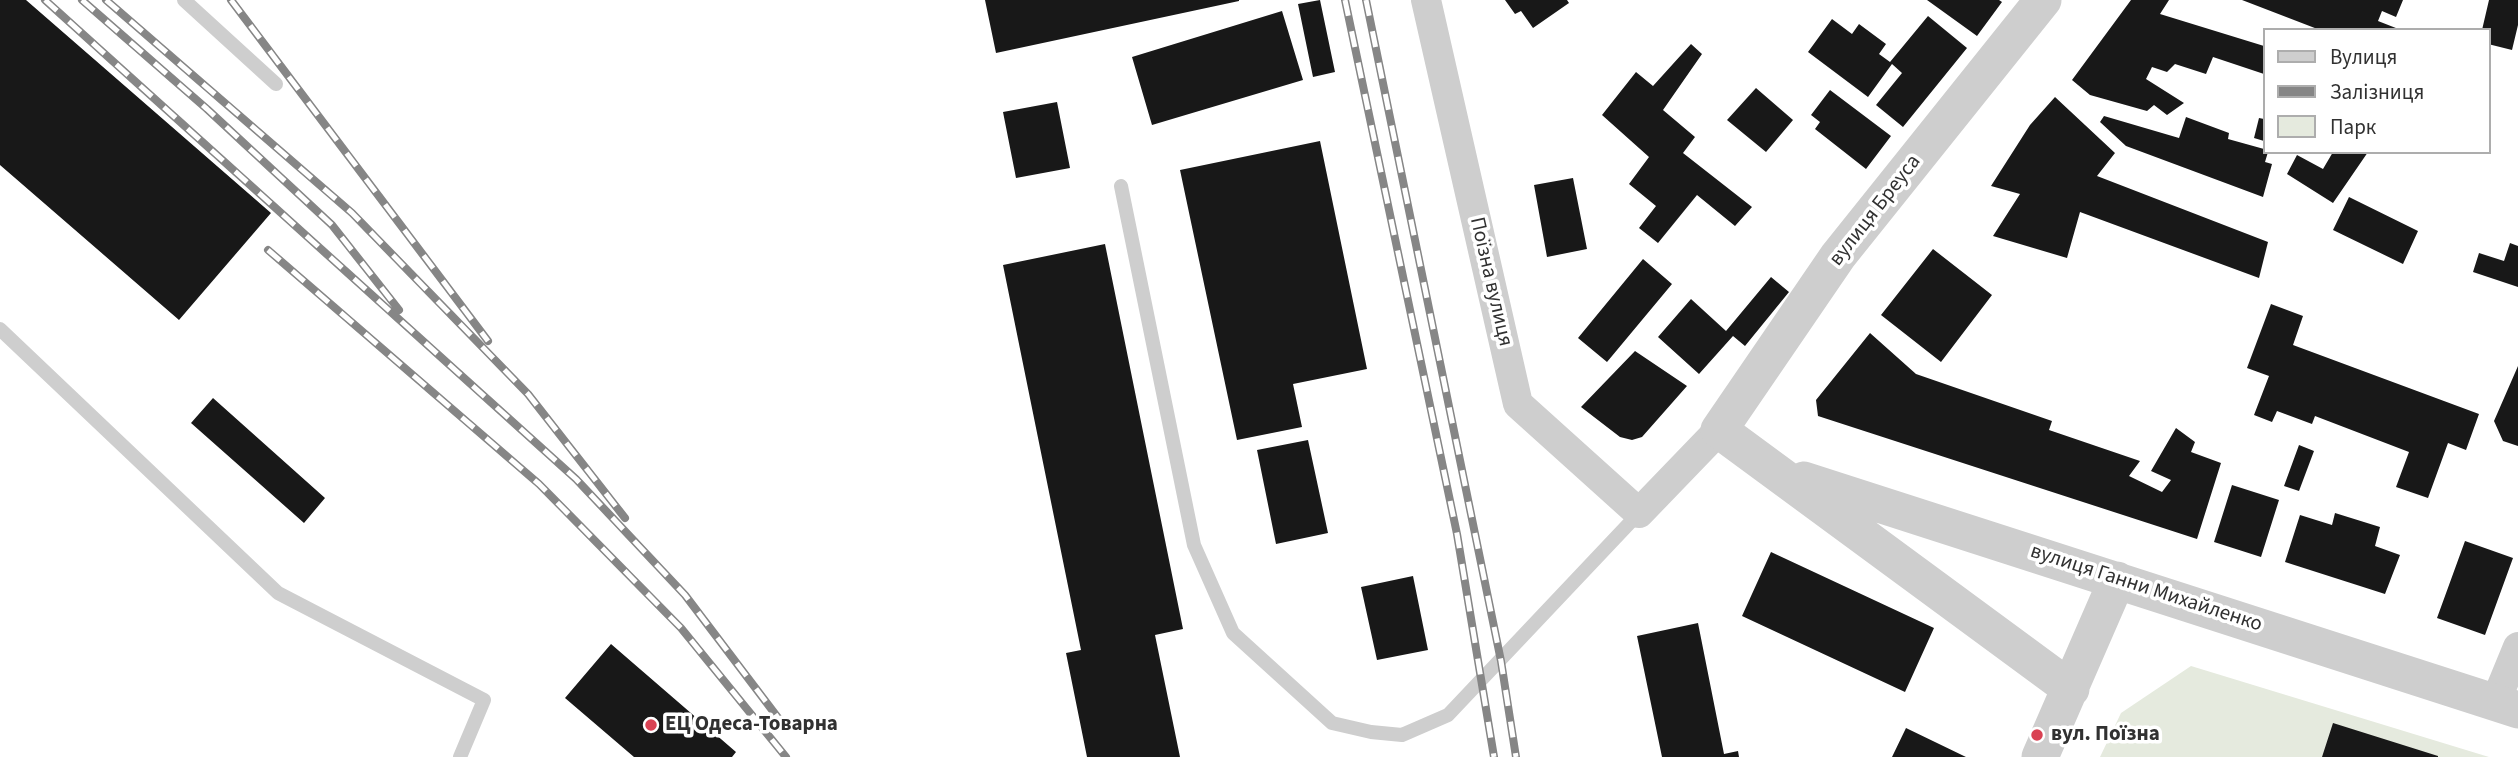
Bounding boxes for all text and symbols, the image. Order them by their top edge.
legend [2262,28,2490,154]
text: Вулиця [2330,42,2397,72]
text: Залізниця [2330,77,2424,107]
text: Парк [2330,112,2376,142]
street label: вулиця Бреуса [1825,150,1927,272]
street label: Поїзна вулиця [1463,215,1517,349]
street label: вулиця Ганни Михайленко [2027,540,2265,638]
place label: ЕЦ Одеса-Товарна [665,712,838,738]
marker: ЕЦ Одеса-Товарна [643,717,659,733]
place label: вул. Поїзна [2051,722,2160,748]
marker: вул. Поїзна [2029,727,2045,743]

